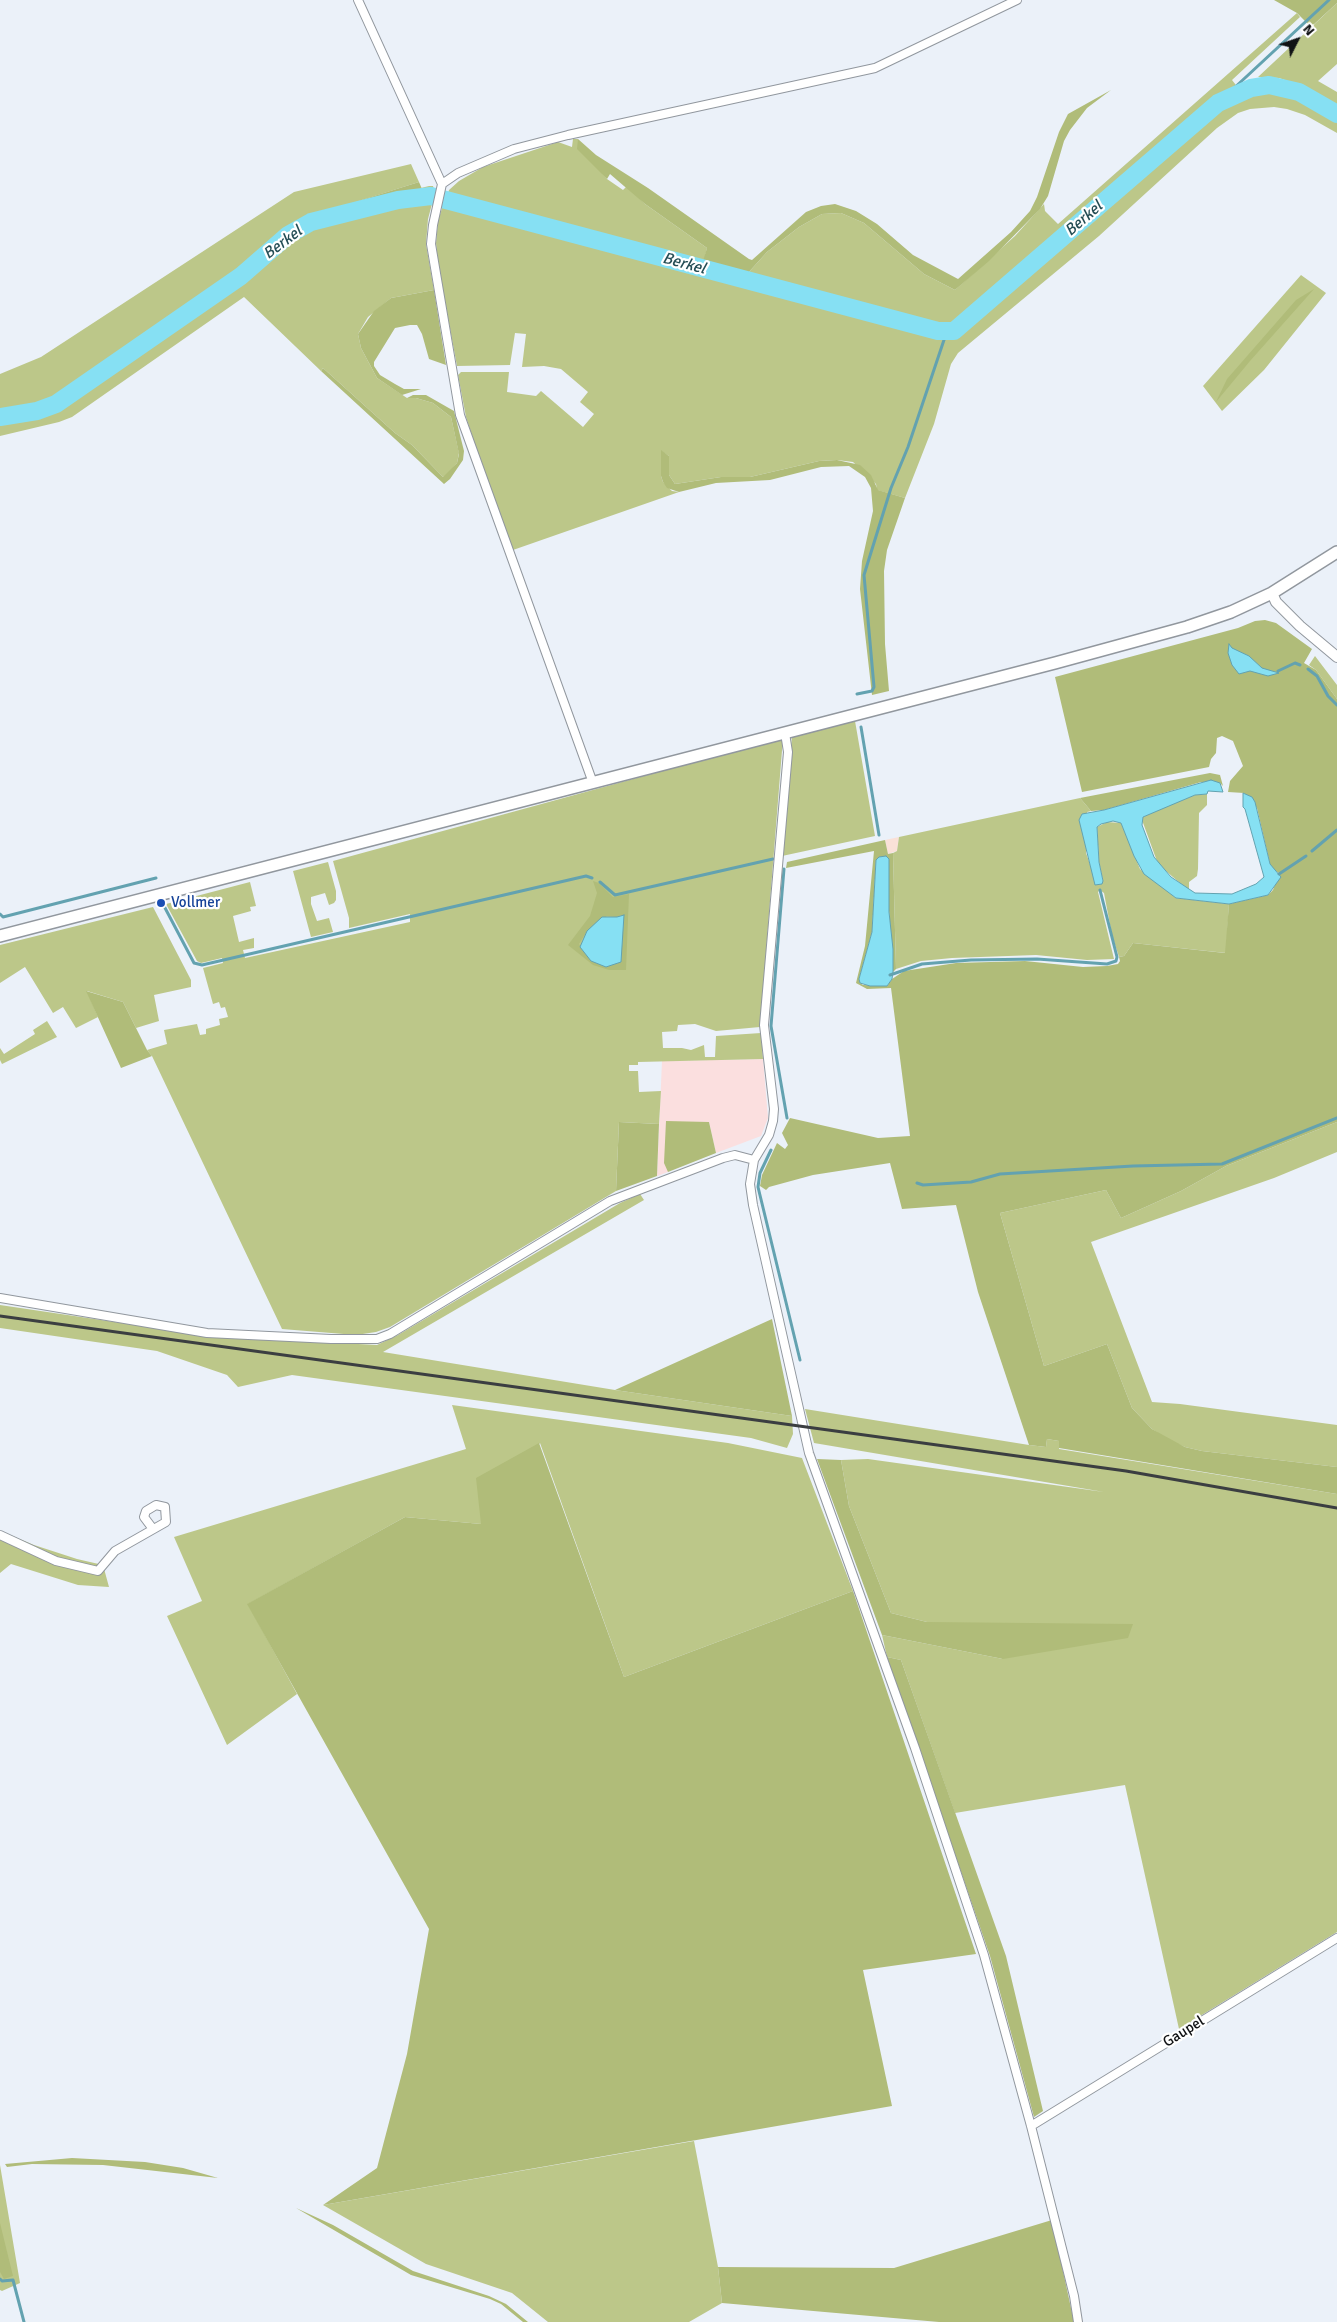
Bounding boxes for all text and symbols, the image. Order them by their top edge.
north arrow [1272,15,1322,65]
text: N [1299,21,1318,39]
water label: Berkel [1061,197,1107,241]
water label: Berkel [260,222,306,264]
water label: Berkel [660,249,708,279]
place label: Vollmer [171,894,220,912]
marker: Vollmer [155,897,167,909]
street label: Gaupel [1160,2012,1208,2052]

